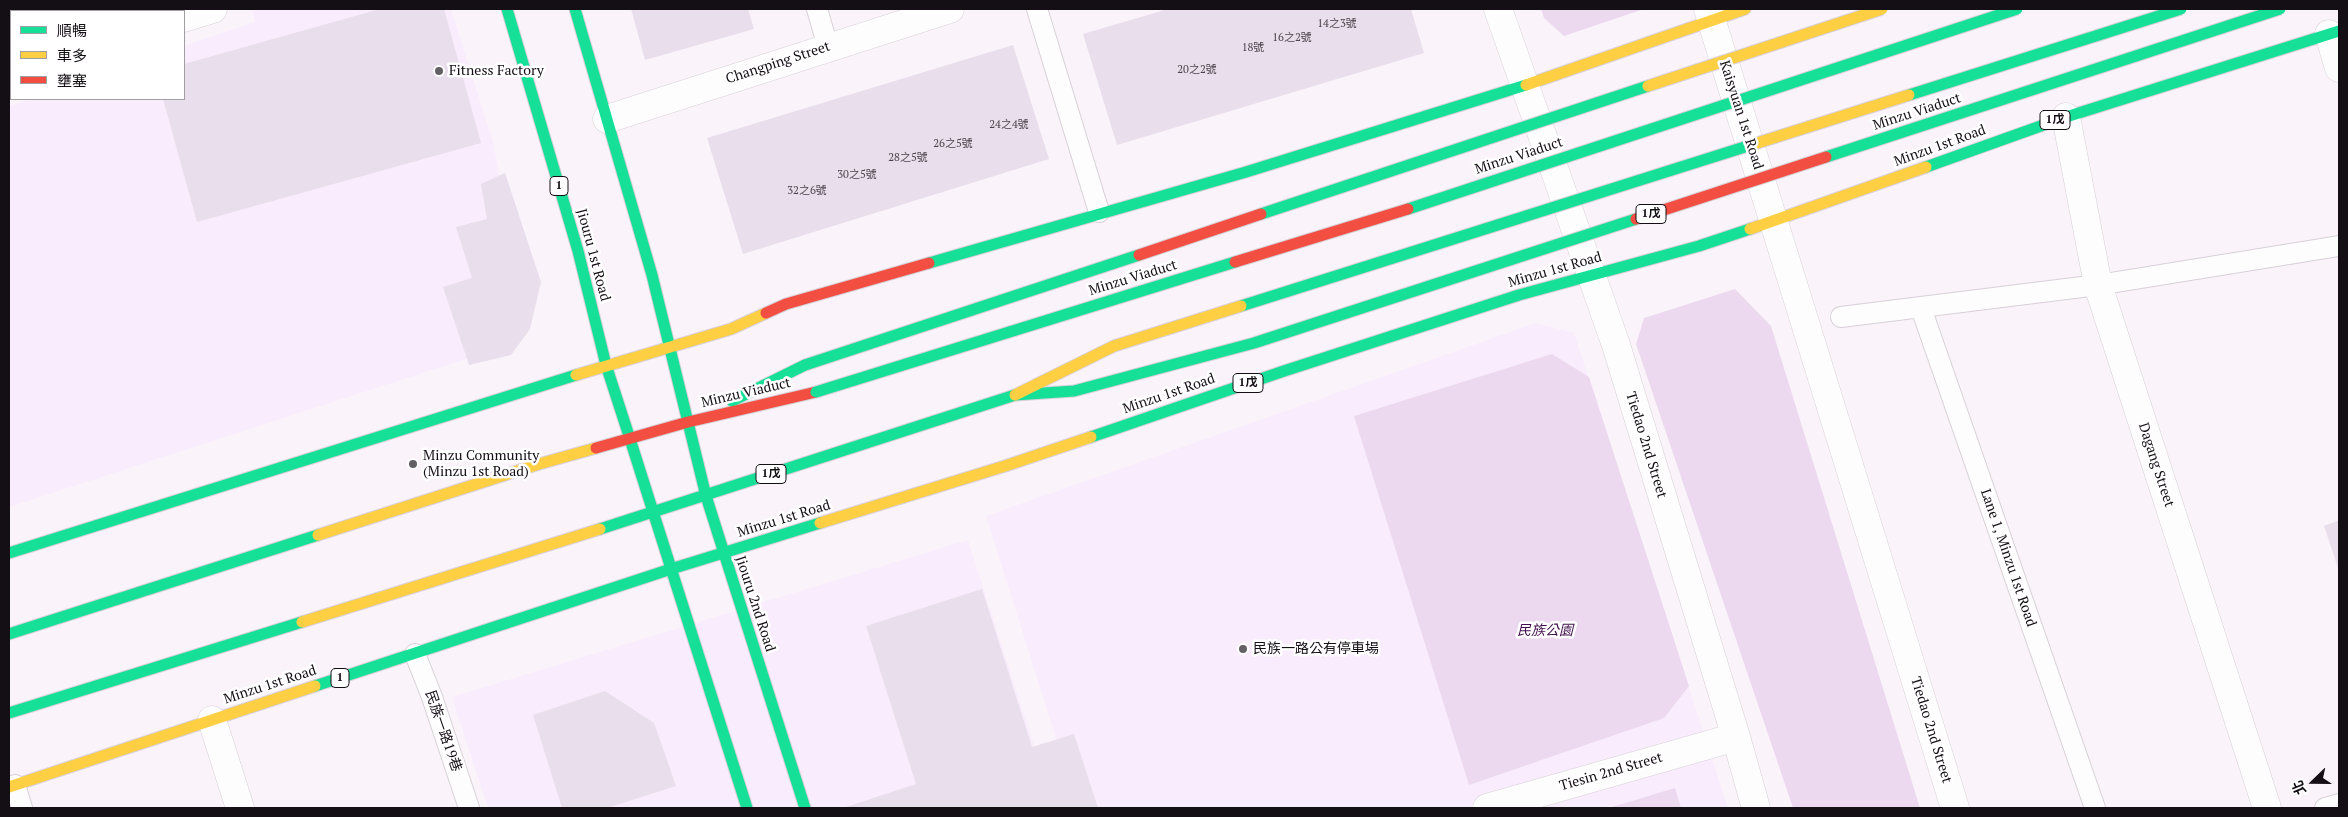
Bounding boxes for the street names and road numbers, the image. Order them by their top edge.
street label: Changping Street [724,38,832,88]
street label: Kaisyuan 1st Road [1715,58,1767,172]
street label: Minzu Viaduct [1871,90,1963,134]
road number: 1戊 [2040,110,2070,130]
street label: Minzu 1st Road [1892,122,1988,170]
street label: Minzu Viaduct [1473,134,1565,178]
road number: 1 [550,177,568,196]
road number: 1戊 [1636,204,1666,223]
street label: Jiouru 1st Road [573,207,613,303]
street label: Minzu 1st Road [1506,249,1604,291]
street label: Minzu Viaduct [1087,257,1179,299]
street label: Minzu 1st Road [1121,370,1217,418]
road number: 1戊 [1233,373,1263,392]
street label: Minzu Viaduct [700,375,792,411]
street label: Tiedao 2nd Street [1622,390,1670,500]
street label: Dagang Street [2134,421,2178,509]
road number: 1戊 [756,464,786,484]
street label: Lane 1, Minzu 1st Road [1977,487,2039,629]
street label: Minzu 1st Road [736,497,832,541]
street label: Jiouru 2nd Road [732,554,778,654]
street label: Minzu 1st Road [222,662,318,708]
road number: 1 [331,668,349,688]
street label: Tiedao 2nd Street [1907,675,1955,785]
street label: 民族一路19巷 [421,688,465,774]
street label: Tiesin 2nd Street [1558,749,1664,795]

